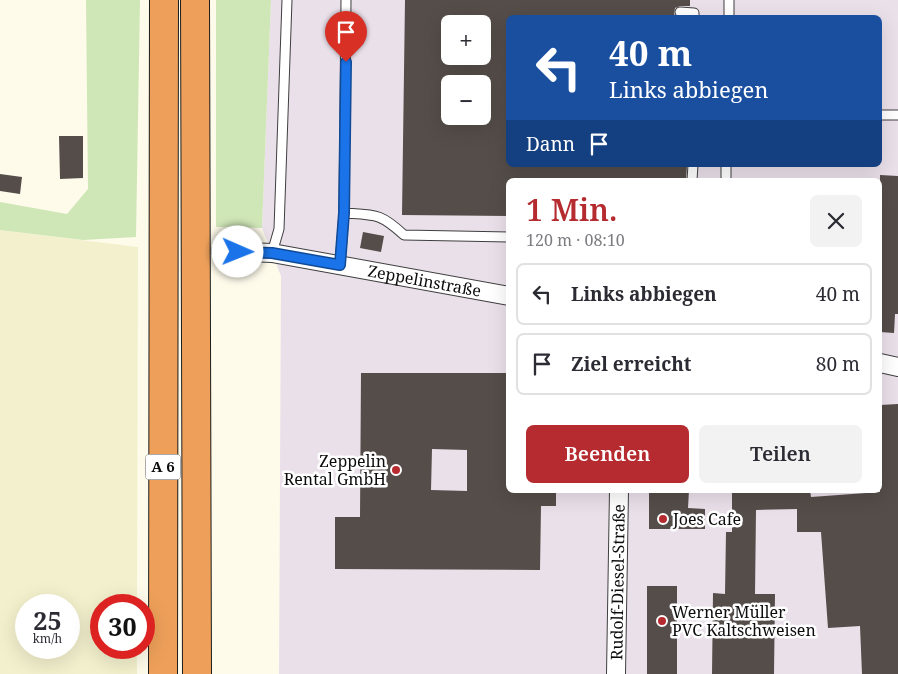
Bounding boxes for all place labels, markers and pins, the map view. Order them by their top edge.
pin [325,11,367,62]
place label: Zeppelin Rental GmbH [284,450,386,490]
marker: Zeppelin Rental GmbH [390,464,402,476]
place label: Joes Cafe [672,508,741,530]
marker: Joes Cafe [657,513,669,525]
place label: Werner Müller PVC Kaltschweisen [672,601,816,641]
marker: Werner Müller PVC Kaltschweisen [656,615,668,627]

